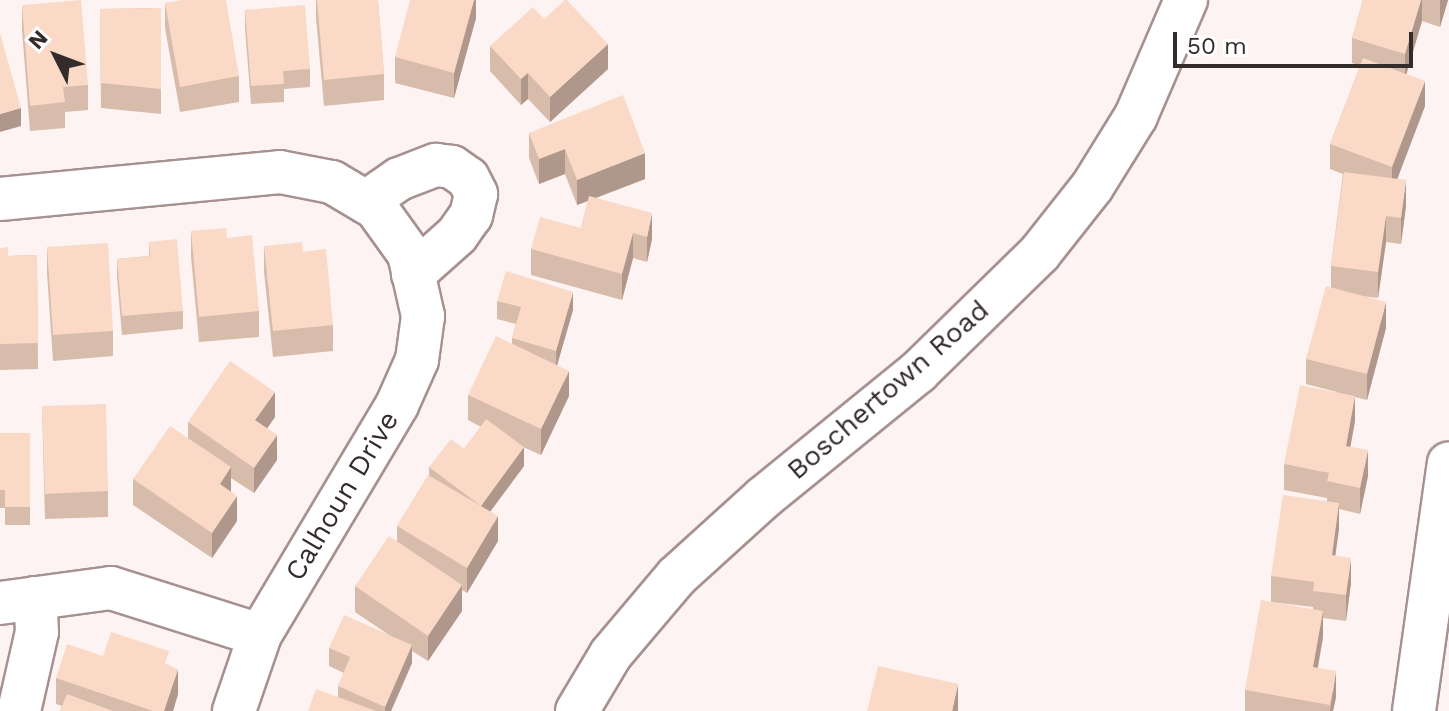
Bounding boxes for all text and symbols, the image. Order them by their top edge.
north arrow [16,16,96,96]
scale bar [1177,16,1417,66]
text: N [23,25,53,54]
text: 50 m [1187,32,1247,60]
street label: Boschertown Road [780,293,996,487]
street label: Calhoun Drive [278,405,406,587]

